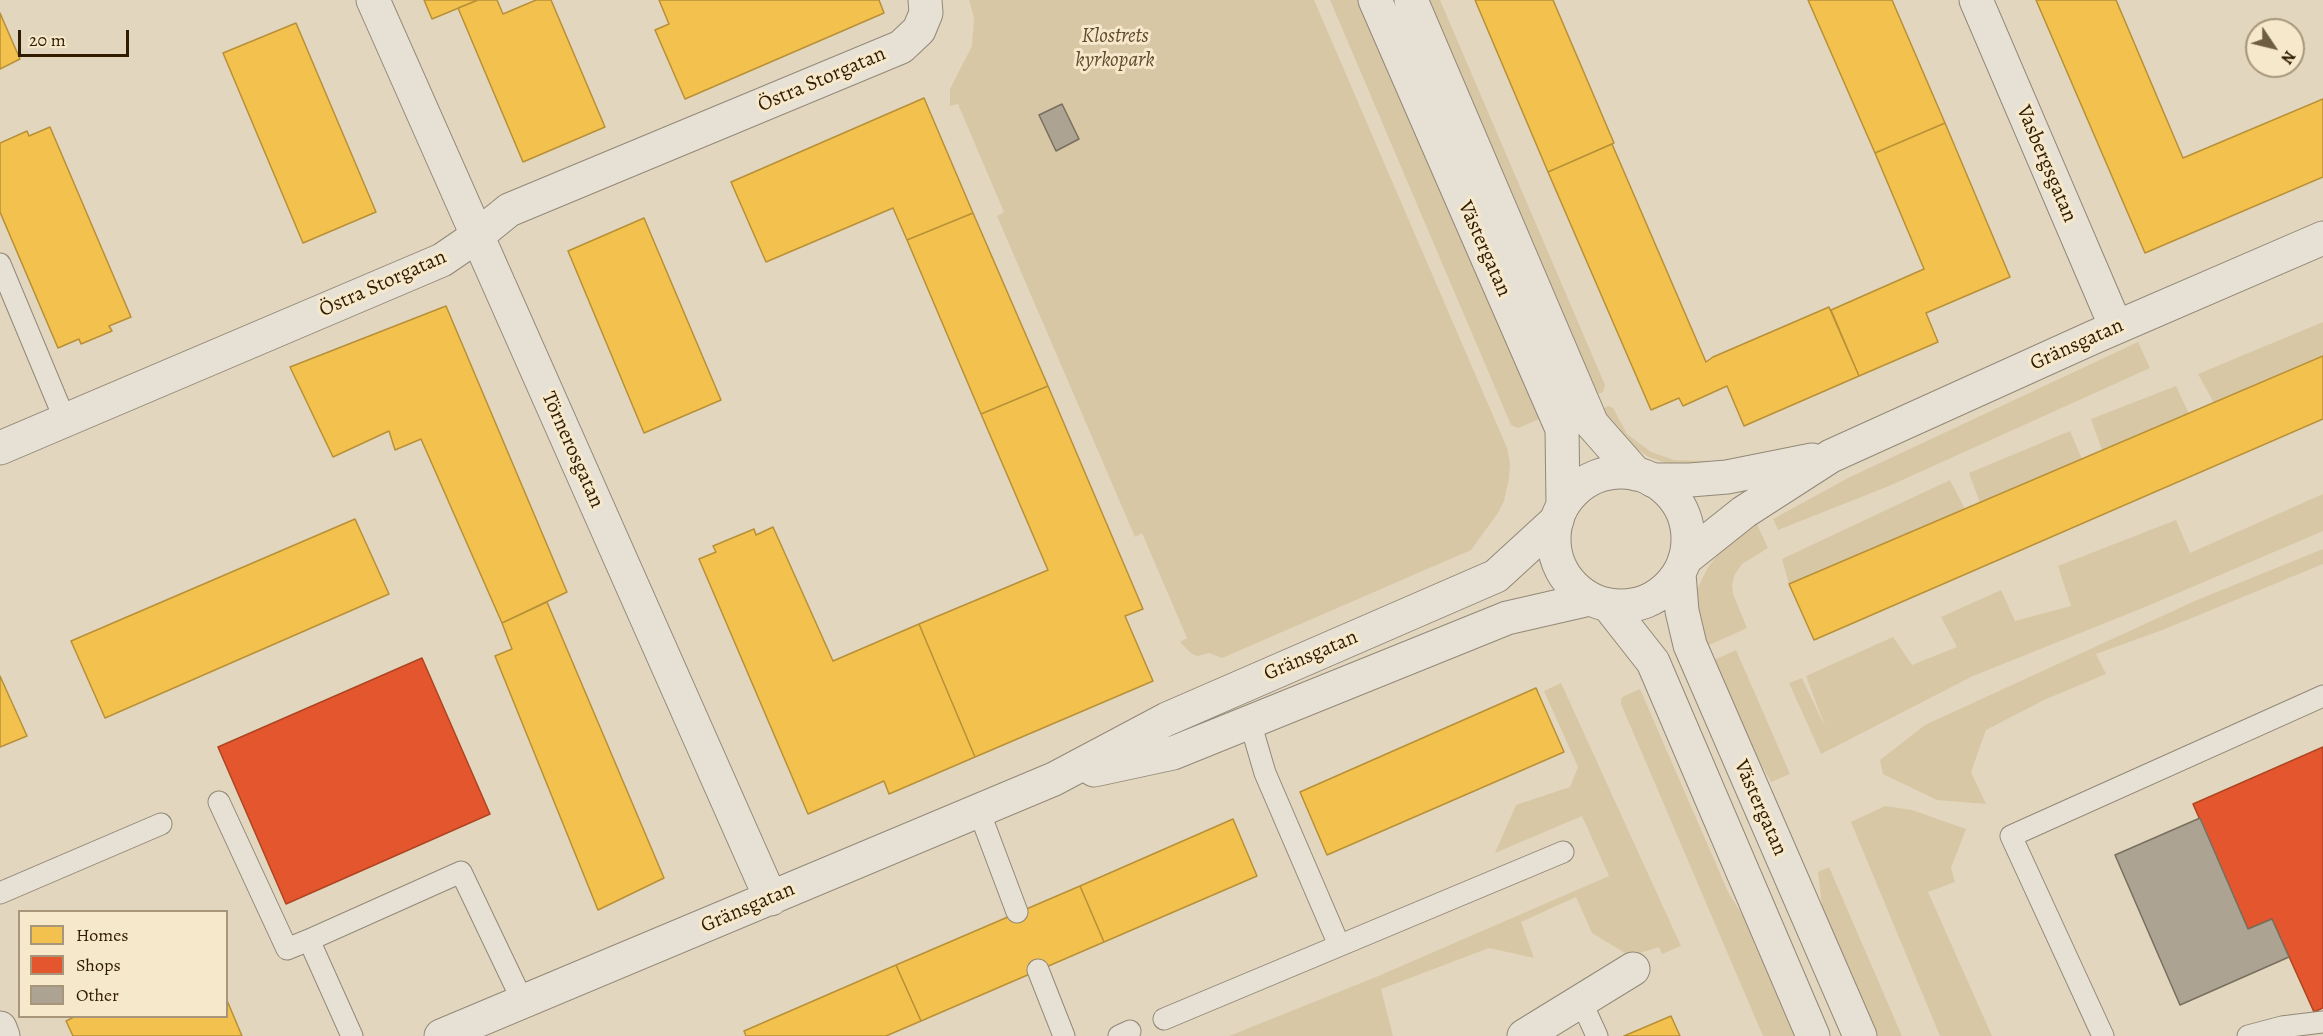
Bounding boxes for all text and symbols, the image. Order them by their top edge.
scale bar [21,18,132,56]
north arrow [2245,18,2305,78]
park label: Klostrets kyrkopark [1075,24,1155,74]
text: 20 m [29,28,66,52]
street label: Östra Storgatan [754,42,890,118]
text: N [2276,46,2300,68]
street label: Vasbergsgatan [2010,102,2082,226]
street label: Västergatan [1452,197,1516,301]
street label: Östra Storgatan [316,245,450,323]
street label: Gränsgatan [2026,313,2128,377]
street label: Törnerosgatan [535,388,609,512]
street label: Gränsgatan [1260,625,1362,687]
street label: Västergatan [1728,756,1792,860]
street label: Gränsgatan [697,877,799,939]
legend [18,910,228,1018]
text: Homes [76,923,128,947]
text: Shops [76,953,121,977]
text: Other [76,983,119,1007]

